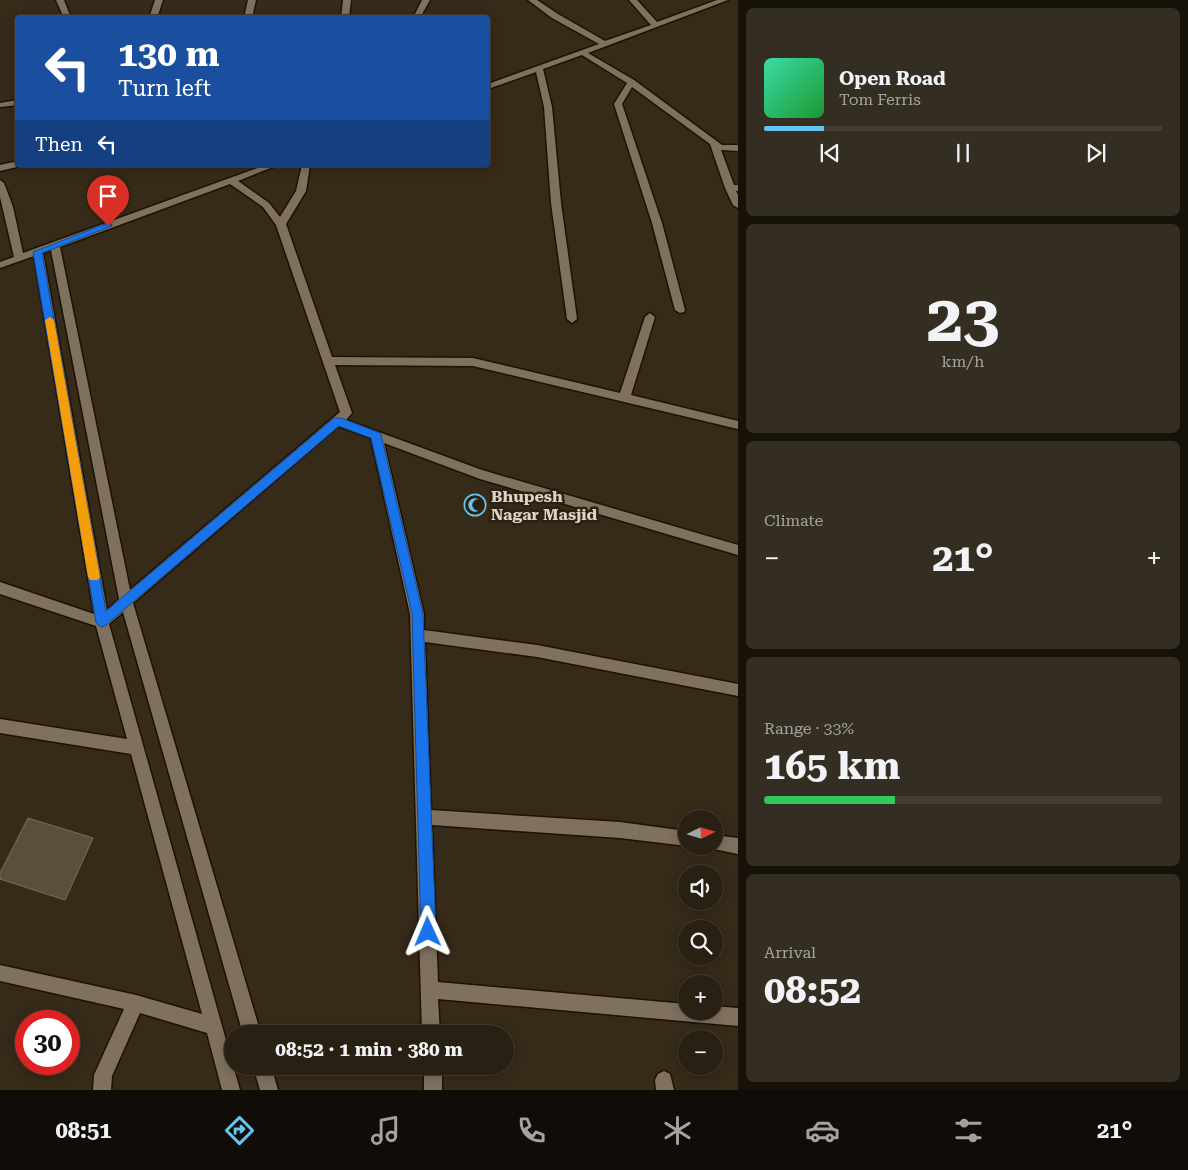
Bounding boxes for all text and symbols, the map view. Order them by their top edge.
text: 130 m [118,34,219,75]
icon: left [35,35,100,100]
text: Open Road [839,67,946,90]
text: Turn left [118,76,211,101]
text: Tom Ferris [839,90,921,109]
icon: left [93,130,121,158]
text: Then [35,133,83,156]
icon: previous [816,139,844,167]
icon: pause [949,139,977,167]
icon: next [1082,139,1110,167]
pin [87,175,129,226]
icon: arrive [94,182,122,210]
text: 23 [927,281,999,357]
text: km/h [942,352,984,371]
place label: Bhupesh Nagar Masjid [491,487,598,524]
mosque icon: Bhupesh Nagar Masjid [463,493,487,517]
text: Climate [764,511,823,530]
text: 21° [932,536,994,580]
text: − [764,542,780,575]
text: + [1146,542,1162,575]
text: Range · 33% [764,719,854,738]
text: 165 km [764,744,900,788]
north arrow [678,810,722,855]
map controls [678,810,723,1075]
button: sound [678,865,723,910]
position arrow [401,905,453,957]
button: search [678,920,723,965]
text: Arrival [764,943,816,962]
text: 08:52 [764,968,861,1012]
button: + [678,975,723,1020]
speed limit sign: 30 [15,1010,80,1075]
button: − [678,1030,723,1075]
text: 08:52 · 1 min · 380 m [275,1038,463,1061]
icon: directions [222,1113,257,1148]
icon: music [368,1113,403,1148]
icon: phone [514,1113,549,1148]
icon: climate [660,1113,695,1148]
icon: car [805,1113,840,1148]
icon: filters [951,1113,986,1148]
text: 08:51 [55,1118,112,1143]
text: 21° [1097,1118,1133,1143]

